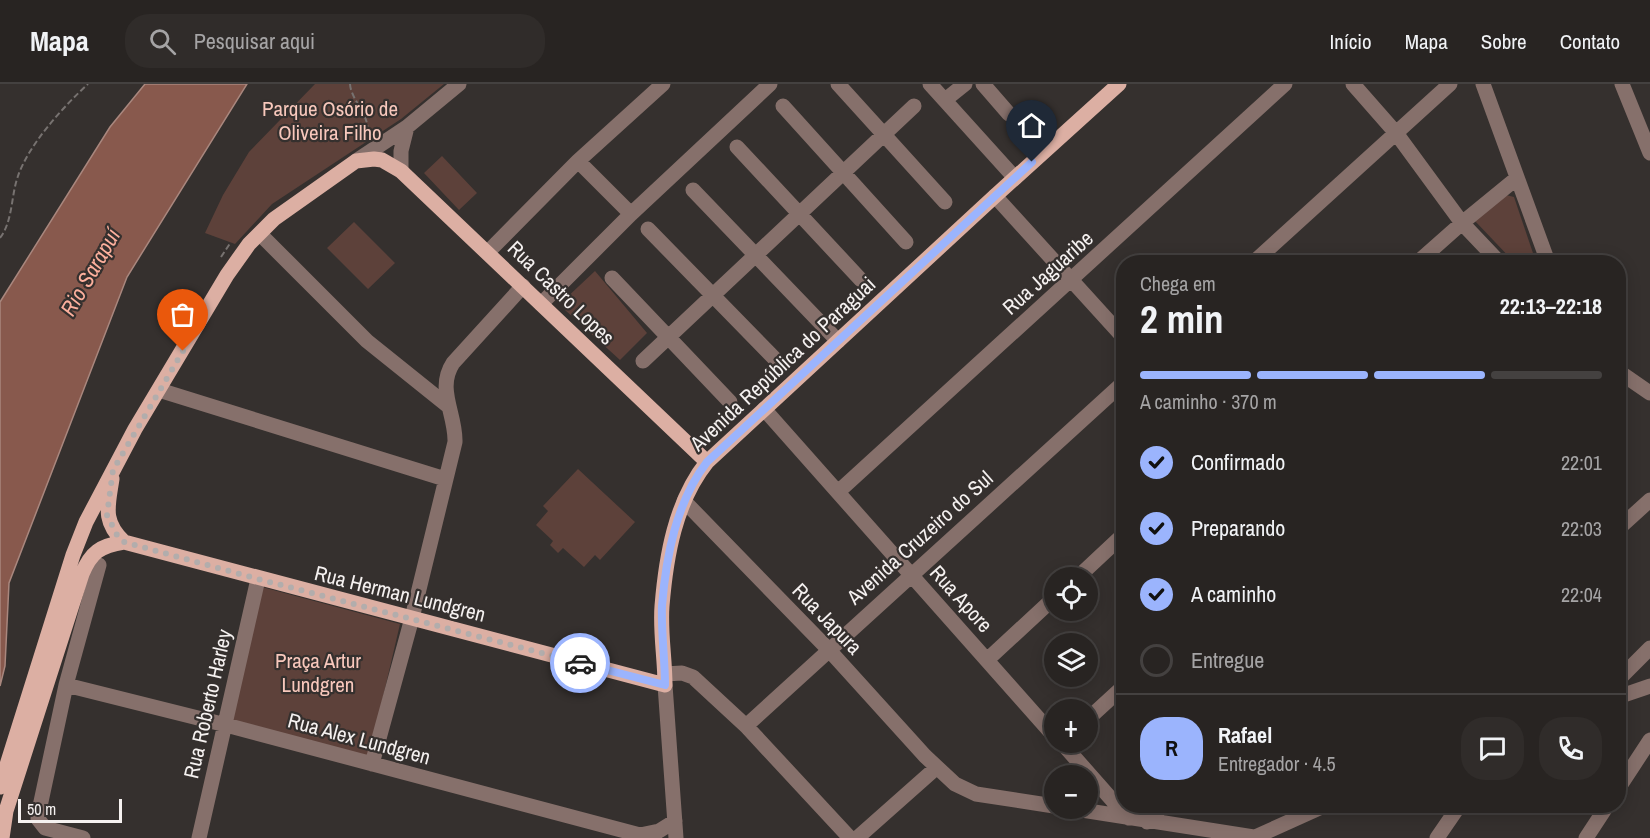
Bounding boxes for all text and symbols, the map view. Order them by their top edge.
search box [125,14,545,68]
text: Mapa [30,22,89,60]
icon: search [146,25,179,58]
text: Pesquisar aqui [194,26,315,56]
text: Início [1330,27,1372,56]
text: Mapa [1405,27,1448,56]
text: Sobre [1481,27,1527,56]
text: Contato [1560,27,1620,56]
park label: Parque Osório de Oliveira Filho [262,94,398,147]
pin [1006,100,1057,162]
icon: home [1015,109,1048,142]
water label: Rio Sarapuí [53,221,128,321]
street label: Rua Jaguaribe [996,224,1099,321]
street label: Rua Castro Lopes [501,234,621,351]
street label: Avenida República do Paraguai [683,270,882,458]
text: Chega em [1140,270,1216,297]
pin [157,289,208,351]
text: 22:13–22:18 [1500,291,1602,321]
text: 2 min [1140,293,1224,345]
icon: bag [166,298,199,331]
text: A caminho · 370 m [1140,388,1277,415]
icon: check [1140,446,1173,479]
text: Confirmado [1191,447,1285,477]
text: 22:01 [1561,449,1602,476]
street label: Avenida Cruzeiro do Sul [840,464,999,612]
icon: check [1140,512,1173,545]
text: Preparando [1191,513,1285,543]
text: 22:03 [1561,515,1602,542]
street label: Rua Herman Lundgren [312,558,489,629]
street label: Rua Apore [923,559,999,639]
map controls [1044,567,1098,819]
button: locate [1044,567,1098,621]
street label: Rua Japura [786,577,869,661]
icon: check [1140,578,1173,611]
text: A caminho [1191,579,1276,609]
text: 22:04 [1561,581,1602,608]
street label: Rua Roberto Harley [176,626,239,781]
courier [550,633,610,693]
button: layers [1044,633,1098,687]
text: Entregue [1191,645,1264,675]
park label: Praça Artur Lundgren [275,646,361,699]
icon: car [564,647,597,680]
button: + [1044,699,1098,753]
street label: Rua Alex Lundgren [285,706,434,771]
button: chat [1461,717,1524,780]
button: phone [1539,717,1602,780]
text: Rafael [1218,720,1272,750]
text: R [1165,733,1178,763]
text: Entregador · 4.5 [1218,750,1336,777]
button: − [1044,765,1098,819]
scale bar [18,796,122,824]
text: 50 m [27,798,56,820]

